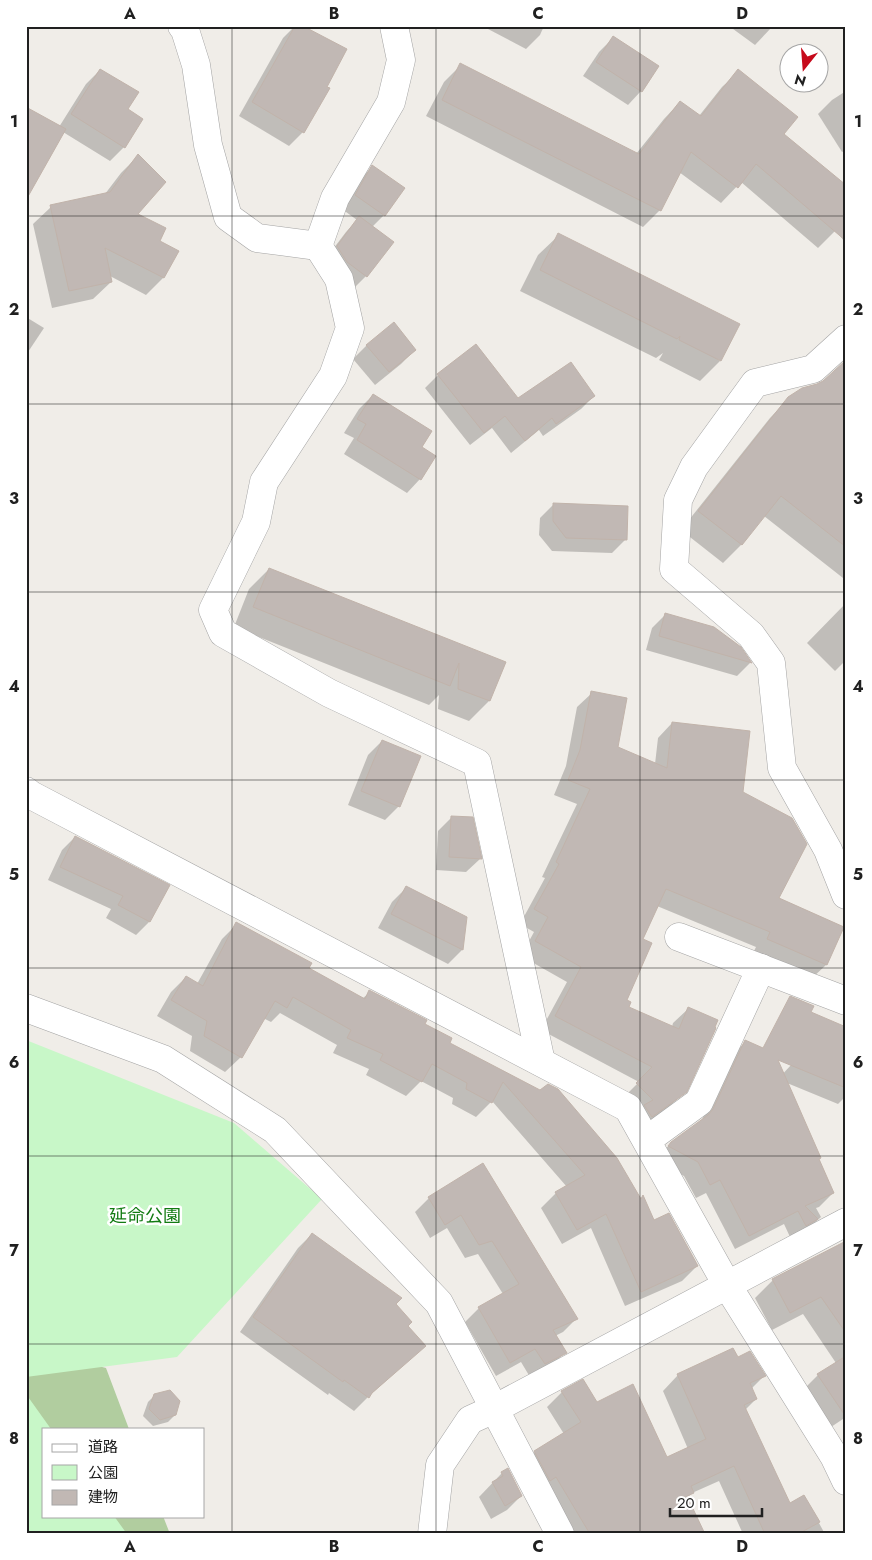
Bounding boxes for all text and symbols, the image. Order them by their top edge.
text: A [123,2,136,25]
text: B [329,2,339,25]
text: C [532,2,544,25]
text: D [736,2,748,25]
north arrow [780,42,830,92]
text: N [792,69,808,92]
text: 1 [10,110,18,133]
text: 1 [854,110,862,133]
text: 2 [9,298,19,321]
text: 2 [853,298,863,321]
text: 3 [9,487,19,510]
text: 3 [853,487,863,510]
text: 4 [8,675,20,698]
text: 4 [852,675,864,698]
text: 5 [9,863,19,886]
text: 5 [853,863,863,886]
text: 6 [9,1051,19,1074]
text: 6 [853,1051,863,1074]
park label: 延命公園 [109,1203,181,1229]
text: 7 [9,1239,19,1262]
text: 7 [853,1239,863,1262]
text: 8 [9,1427,19,1450]
text: 8 [853,1427,863,1450]
legend [42,1428,205,1518]
text: 道路 [88,1436,118,1458]
text: 公園 [88,1462,118,1484]
scale bar [670,1485,762,1517]
text: 建物 [88,1486,118,1508]
text: 20 m [677,1492,711,1514]
text: A [123,1535,136,1558]
text: B [329,1535,339,1558]
text: C [532,1535,544,1558]
text: D [736,1535,748,1558]

